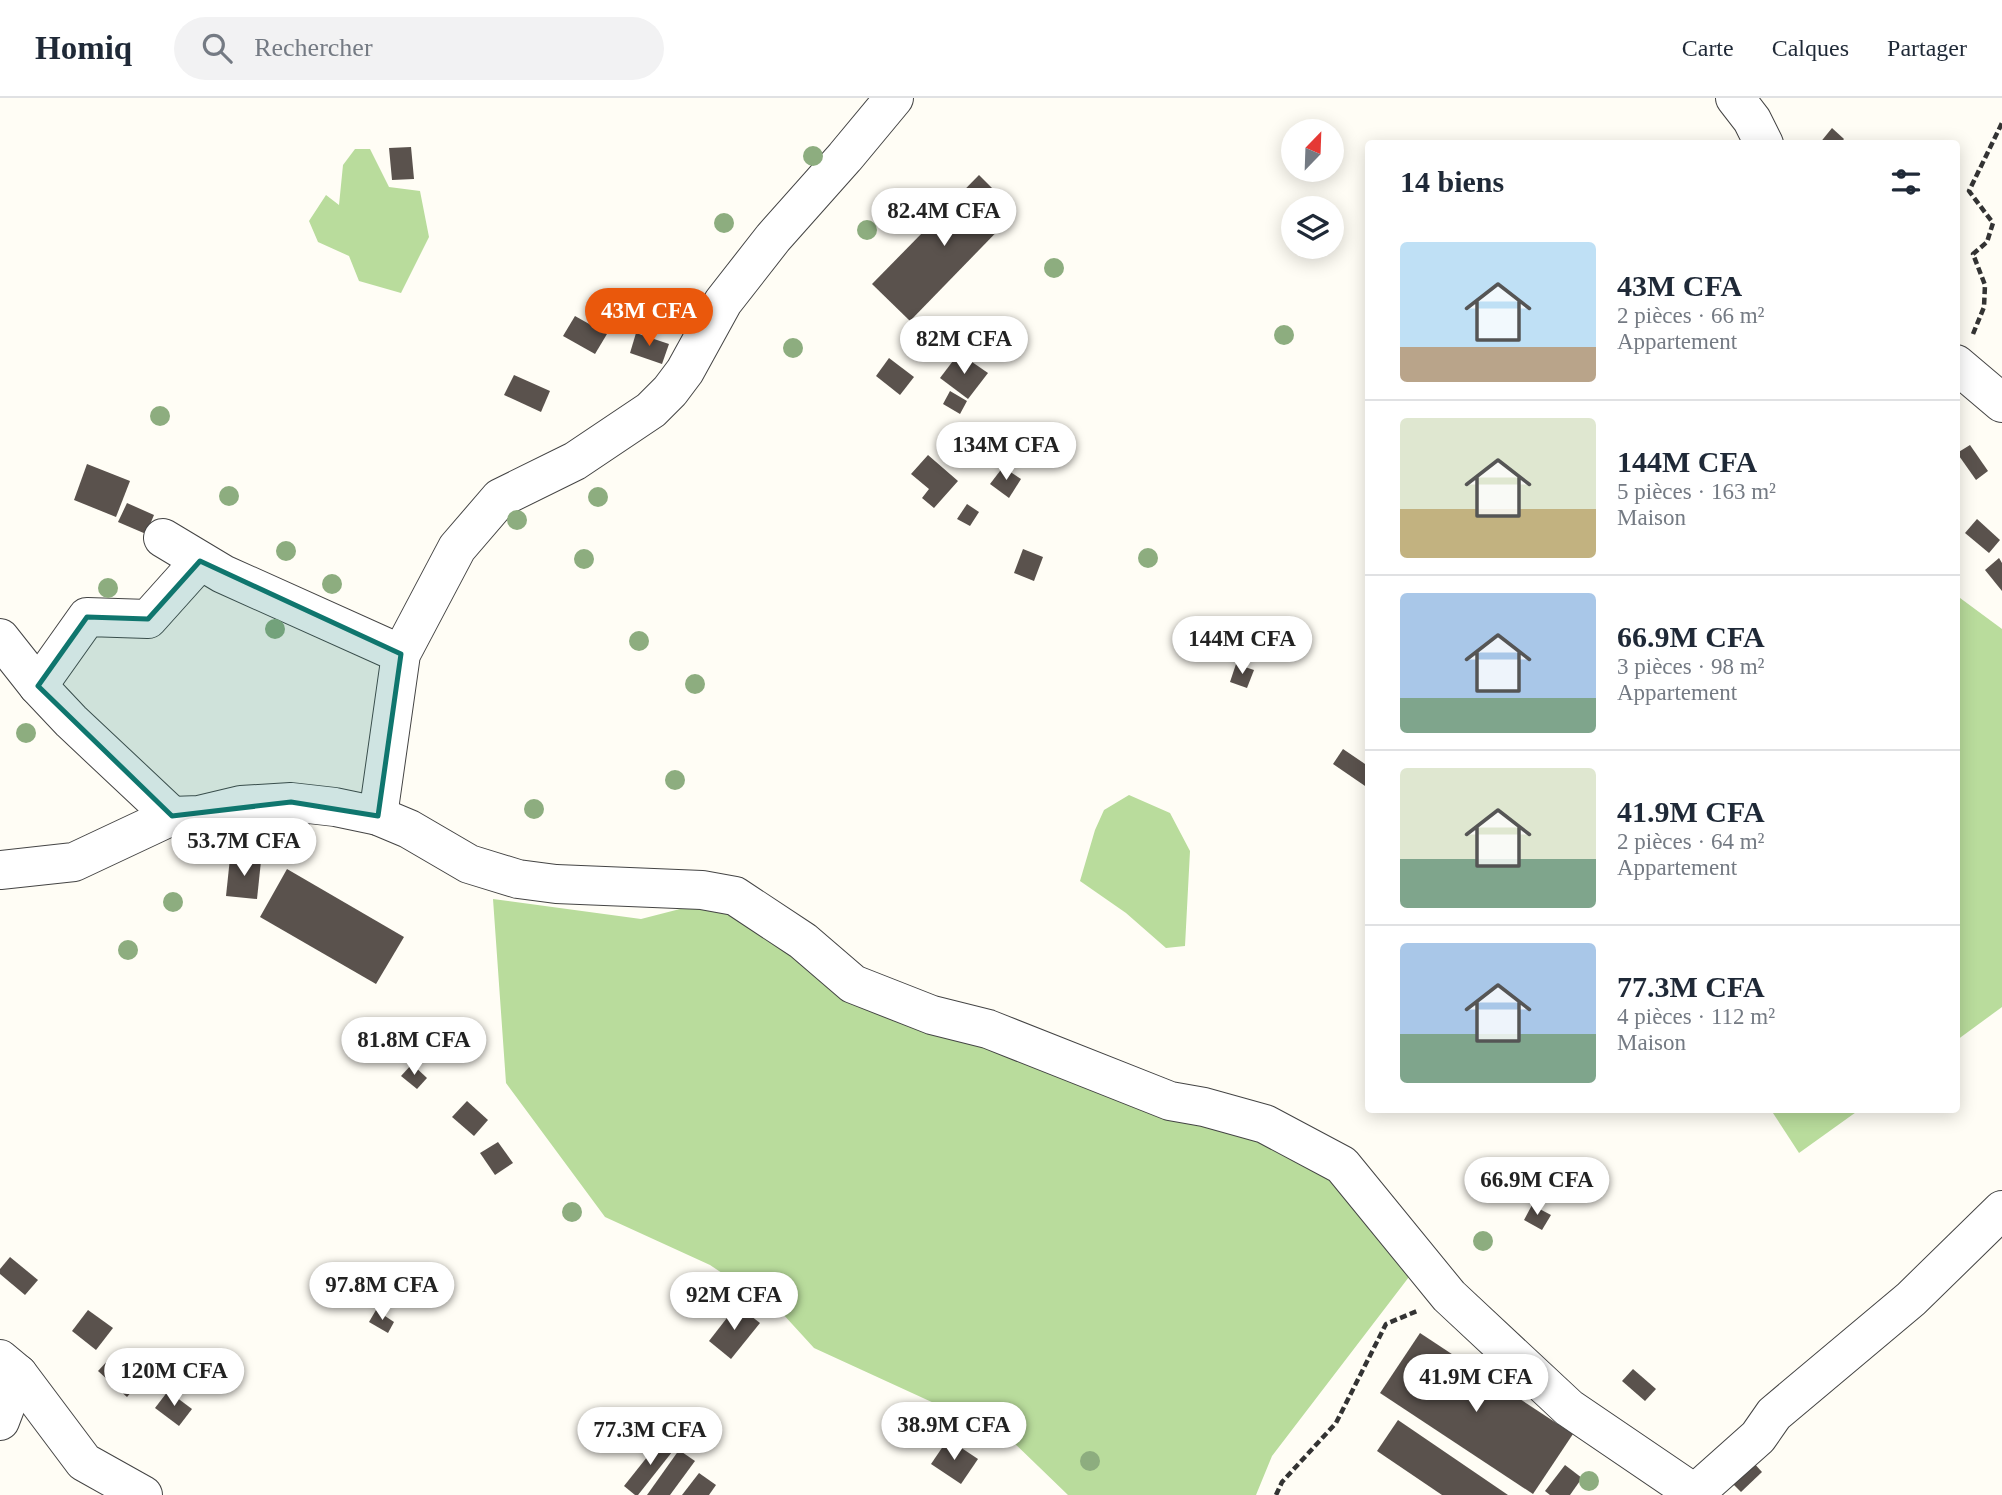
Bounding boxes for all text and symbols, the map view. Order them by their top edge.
search box [174,17,664,80]
icon: search [198,29,236,67]
text: Homiq [35,30,132,66]
text: Rechercher [254,33,373,62]
text: Carte [1682,35,1734,61]
text: Calques [1772,35,1849,61]
text: Partager [1887,35,1967,61]
north arrow [1281,119,1344,182]
map controls [1281,119,1344,259]
icon: filters [1887,163,1925,201]
text: 14 biens [1400,165,1504,198]
pin: 82.4M CFA [864,188,1024,248]
button: layers [1281,196,1344,259]
text: 82.4M CFA [887,198,1001,223]
text: 43M CFA [1617,269,1742,302]
icon: home [1456,270,1540,354]
pin: 43M CFA [584,288,714,348]
text: 43M CFA [601,298,697,323]
text: 2 pièces · 66 m² [1617,303,1764,328]
pin: 82M CFA [899,316,1029,376]
text: 82M CFA [916,326,1012,351]
text: Appartement [1617,329,1737,354]
pin: 134M CFA [934,422,1078,482]
text: 134M CFA [952,432,1060,457]
text: 144M CFA [1617,445,1757,478]
icon: home [1456,446,1540,530]
text: 5 pièces · 163 m² [1617,479,1776,504]
text: Maison [1617,505,1686,530]
pin: 144M CFA [1170,616,1314,676]
text: 66.9M CFA [1617,620,1765,653]
icon: home [1456,621,1540,705]
text: 144M CFA [1188,626,1296,651]
text: 3 pièces · 98 m² [1617,654,1764,679]
text: Appartement [1617,680,1737,705]
text: 41.9M CFA [1617,795,1765,828]
icon: home [1456,796,1540,880]
pin: 53.7M CFA [164,818,324,878]
text: 53.7M CFA [187,828,301,853]
text: 2 pièces · 64 m² [1617,829,1764,854]
text: Appartement [1617,855,1737,880]
text: 77.3M CFA [1617,970,1765,1003]
icon: home [1456,971,1540,1055]
text: 4 pièces · 112 m² [1617,1004,1775,1029]
pin: 81.8M CFA [334,1018,494,1077]
text: 81.8M CFA [357,1027,471,1052]
text: Maison [1617,1030,1686,1055]
pin: 66.9M CFA [1457,1158,1617,1217]
text: 66.9M CFA [1480,1167,1594,1192]
pin: 97.8M CFA [302,1262,462,1322]
text: 97.8M CFA [325,1272,439,1297]
pin: 92M CFA [669,1272,799,1332]
text: 92M CFA [686,1282,782,1307]
pin: 120M CFA [102,1348,246,1408]
pin: 41.9M CFA [1396,1354,1556,1414]
text: 120M CFA [120,1358,228,1383]
text: 41.9M CFA [1419,1364,1533,1389]
pin: 38.9M CFA [874,1402,1034,1462]
pin: 77.3M CFA [570,1408,730,1467]
text: 38.9M CFA [897,1412,1011,1437]
text: 77.3M CFA [593,1417,707,1442]

